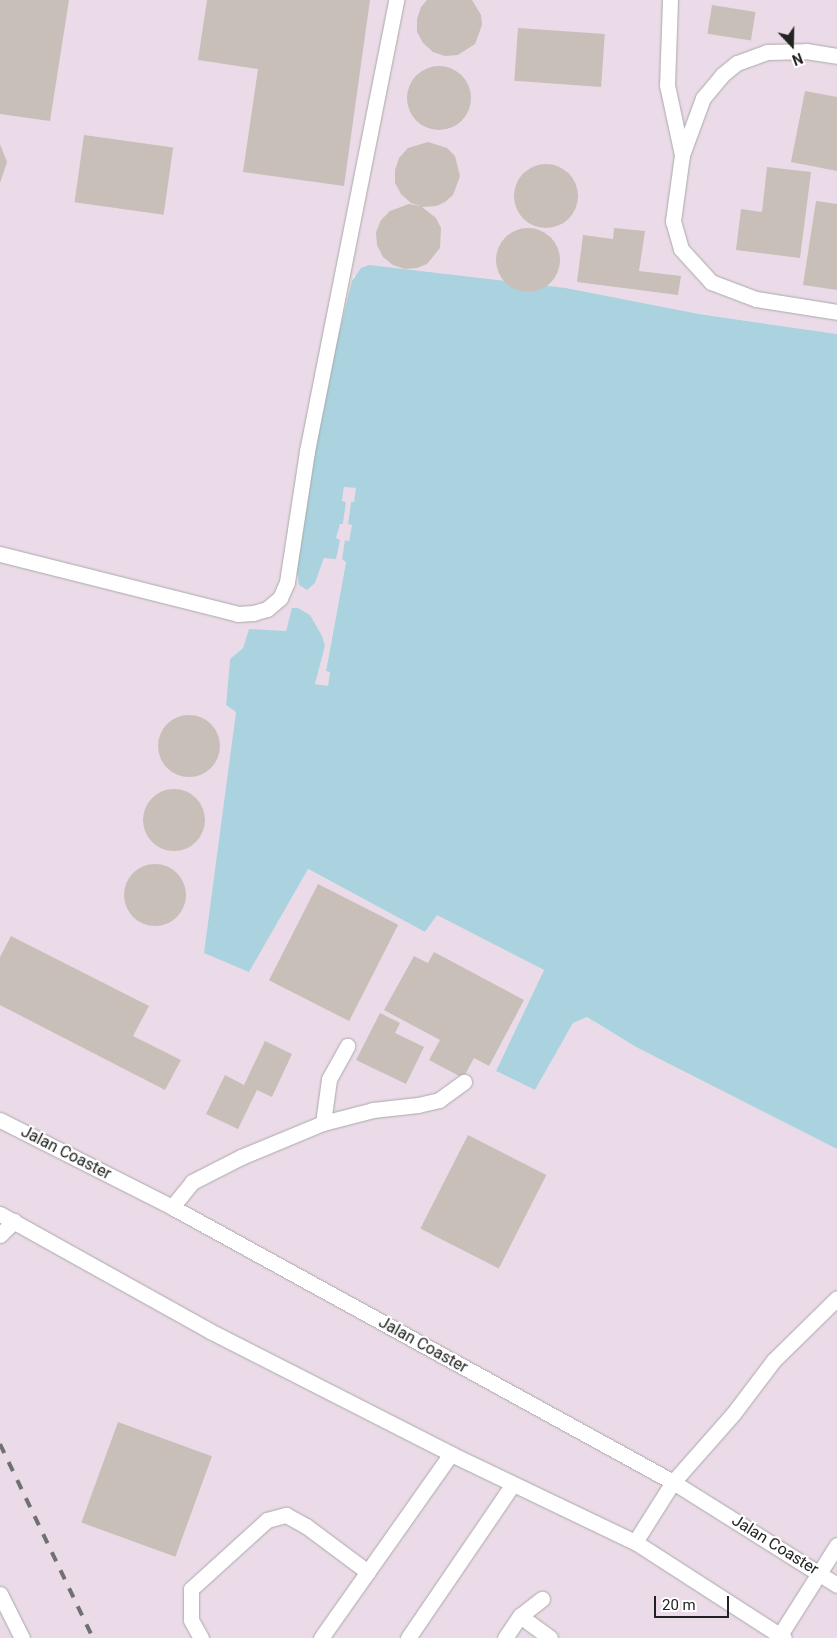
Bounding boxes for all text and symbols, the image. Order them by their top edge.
north arrow [767,20,817,70]
text: N [790,50,805,68]
street label: Jalan Coaster [18,1122,114,1184]
street label: Jalan Coaster [375,1313,471,1377]
street label: Jalan Coaster [728,1511,822,1579]
scale bar [657,1586,732,1618]
text: 20 m [662,1596,696,1614]

